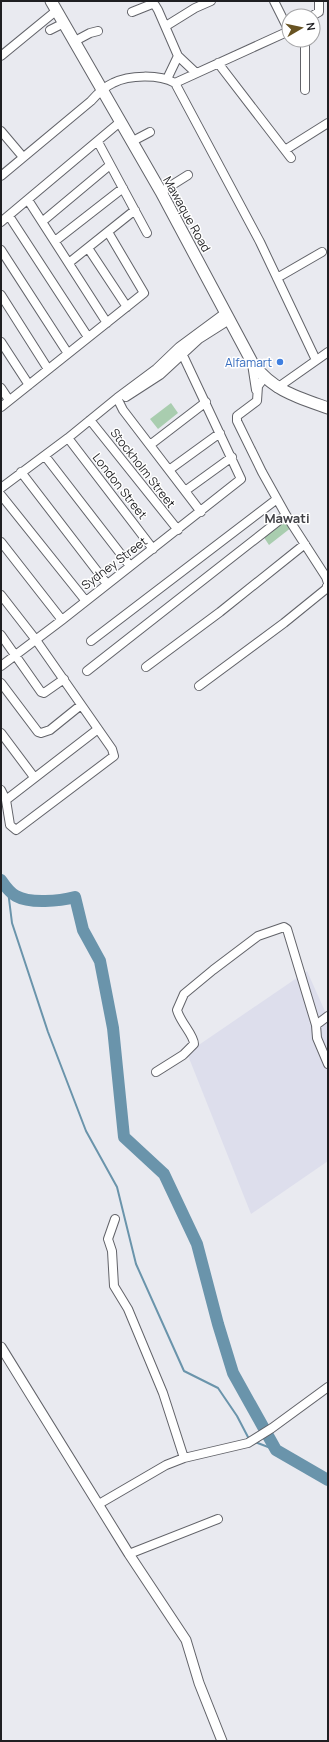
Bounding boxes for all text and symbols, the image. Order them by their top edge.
north arrow [281,8,321,48]
text: N [303,21,319,32]
street label: Mawaque Road [159,173,215,255]
place label: Alfamart [225,354,272,371]
marker: Alfamart [275,357,285,367]
street label: Stockholm Street [107,425,180,511]
street label: London Street [89,450,151,523]
district label: Mawati [264,509,310,527]
street label: Sydney Street [78,532,151,593]

